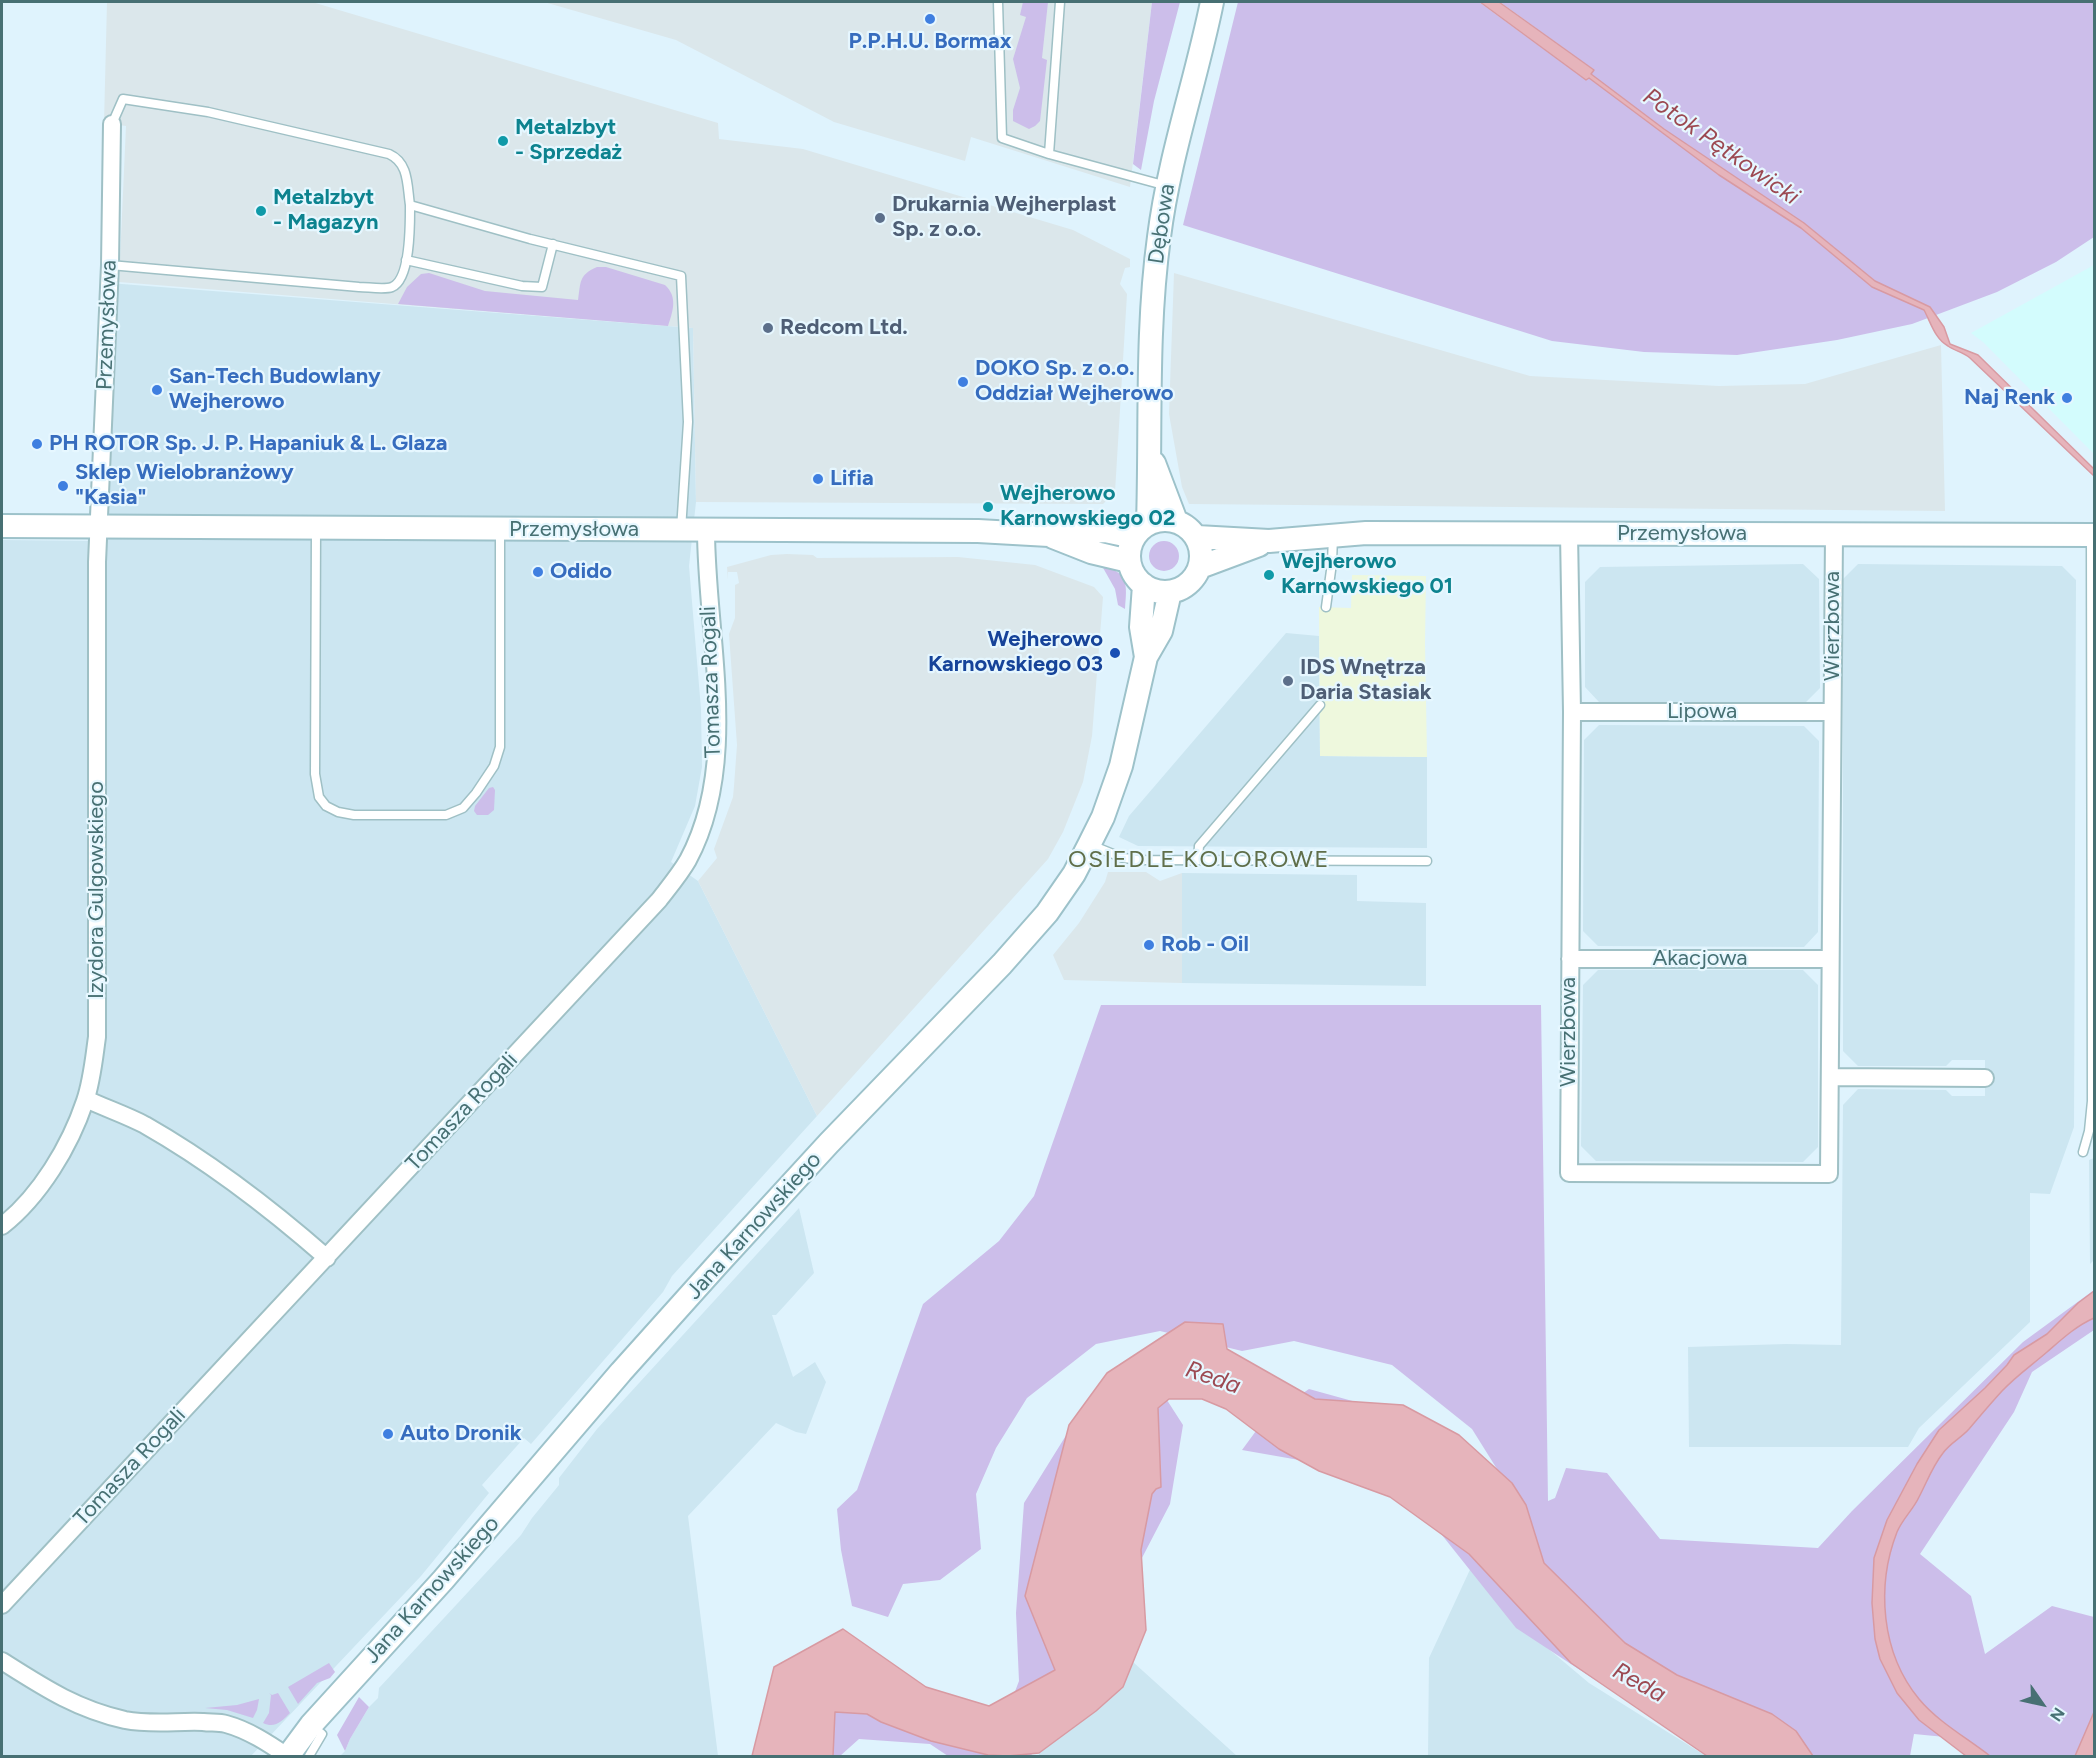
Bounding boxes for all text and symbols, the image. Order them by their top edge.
marker: P.P.H.U. Bormax [923,12,937,26]
place label: P.P.H.U. Bormax [849,29,1011,55]
water label: Potok Pętkowicki [1637,82,1805,212]
place label: Metalzbyt - Sprzedaż [515,115,622,166]
marker: Metalzbyt - Sprzedaż [496,134,510,148]
street label: Dębowa [1143,182,1181,266]
place label: Metalzbyt - Magazyn [273,185,378,236]
place label: Drukarnia Wejherplast Sp. z o.o. [892,192,1117,243]
marker: Metalzbyt - Magazyn [254,204,268,218]
marker: Drukarnia Wejherplast Sp. z o.o. [873,211,887,225]
street label: Przemysłowa [92,259,122,391]
place label: Redcom Ltd. [780,315,908,341]
marker: Redcom Ltd. [761,321,775,335]
place label: DOKO Sp. z o.o. Oddział Wejherowo [975,356,1173,408]
place label: San-Tech Budowlany Wejherowo [169,364,381,416]
marker: DOKO Sp. z o.o. Oddział Wejherowo [956,375,970,389]
marker: San-Tech Budowlany Wejherowo [150,383,164,397]
place label: Naj Renk [1964,385,2055,411]
marker: Naj Renk [2060,391,2074,405]
place label: PH ROTOR Sp. J. P. Hapaniuk & L. Glaza [49,431,447,457]
marker: PH ROTOR Sp. J. P. Hapaniuk & L. Glaza [30,437,44,451]
place label: Sklep Wielobranżowy "Kasia" [75,460,294,512]
place label: Lifia [830,466,874,492]
marker: Lifia [811,472,825,486]
marker: Sklep Wielobranżowy "Kasia" [56,479,70,493]
place label: Wejherowo Karnowskiego 02 [1000,481,1175,532]
marker: Wejherowo Karnowskiego 02 [981,500,995,514]
street label: Przemysłowa [509,517,639,543]
street label: Przemysłowa [1617,521,1747,547]
place label: Wejherowo Karnowskiego 01 [1281,549,1453,600]
place label: Odido [550,559,612,585]
marker: Odido [531,565,545,579]
marker: Wejherowo Karnowskiego 01 [1262,568,1276,582]
street label: Wierzbowa [1820,571,1846,681]
street label: Tomasza Rogali [695,606,727,758]
place label: Wejherowo Karnowskiego 03 [928,627,1103,678]
marker: Wejherowo Karnowskiego 03 [1108,646,1122,660]
place label: IDS Wnętrza Daria Stasiak [1300,655,1431,706]
marker: IDS Wnętrza Daria Stasiak [1281,674,1295,688]
street label: Lipowa [1667,699,1737,725]
street label: Izydora Gulgowskiego [84,781,110,999]
district label: OSIEDLE KOLOROWE [1068,846,1330,874]
place label: Rob - Oil [1161,932,1249,958]
marker: Rob - Oil [1142,938,1156,952]
street label: Akacjowa [1652,946,1748,972]
street label: Wierzbowa [1556,977,1582,1087]
street label: Tomasza Rogali [401,1047,523,1177]
street label: Jana Karnowskiego [681,1147,827,1305]
water label: Reda [1182,1355,1244,1401]
street label: Tomasza Rogali [69,1402,191,1532]
place label: Auto Dronik [400,1421,521,1447]
marker: Auto Dronik [381,1427,395,1441]
street label: Jana Karnowskiego [359,1511,505,1669]
water label: Reda [1607,1657,1671,1709]
north arrow [2012,1674,2072,1734]
text: N [2046,1704,2069,1725]

